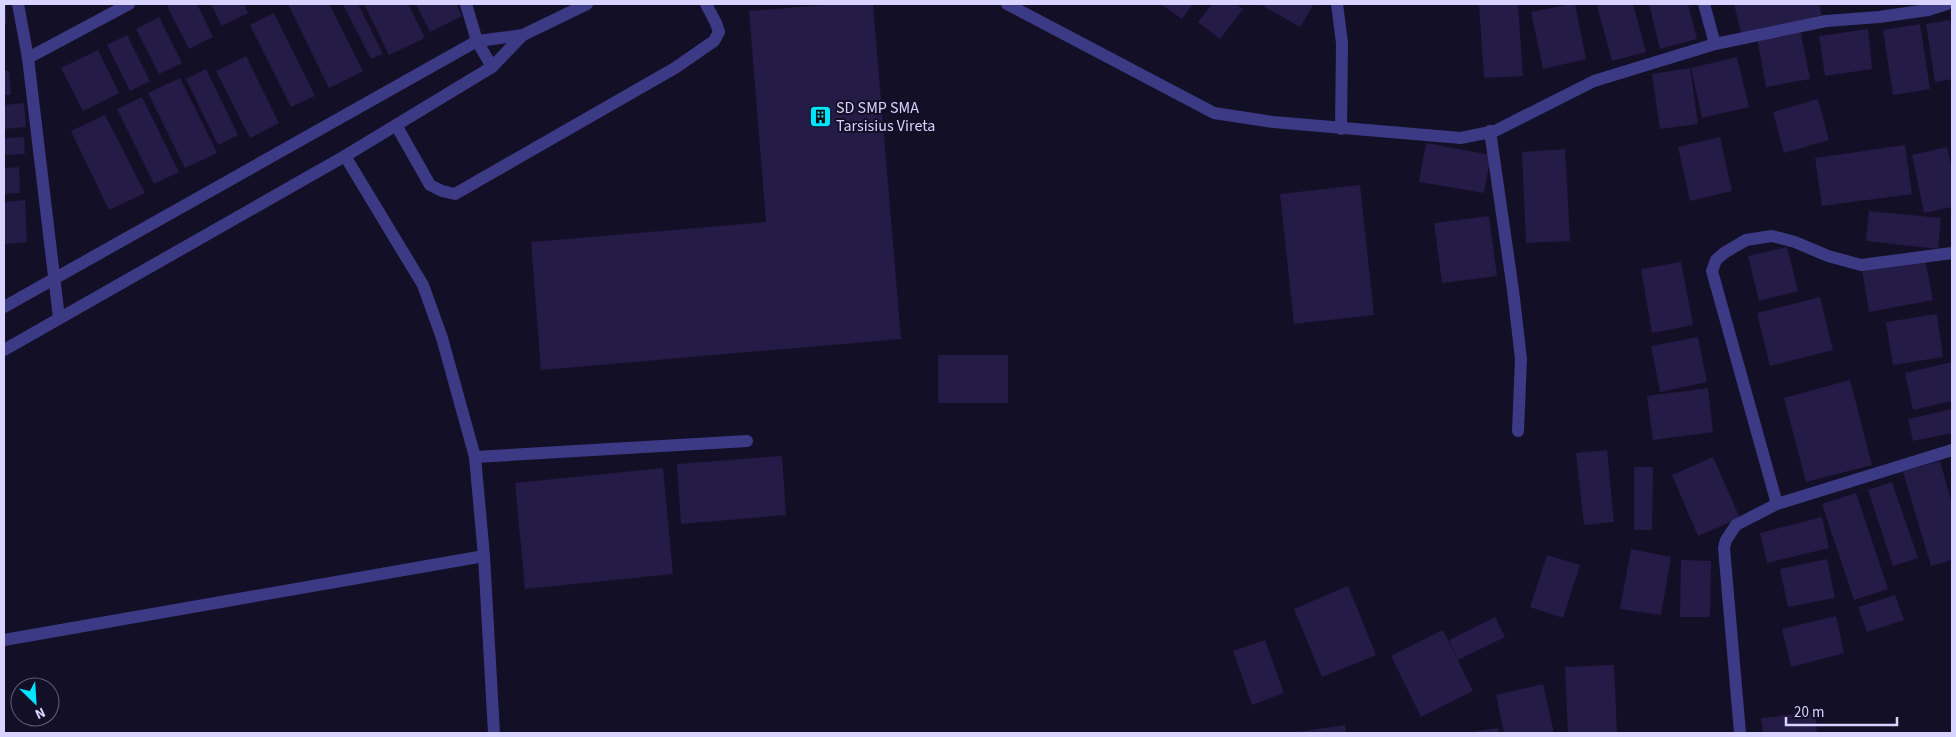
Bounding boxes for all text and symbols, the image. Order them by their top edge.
place label: SD SMP SMA Tarsisius Vireta [836,97,935,137]
building icon: SD SMP SMA Tarsisius Vireta [808,105,832,129]
north arrow [10,677,60,727]
scale bar [1786,694,1897,726]
text: N [32,702,49,724]
text: 20 m [1794,702,1824,723]

